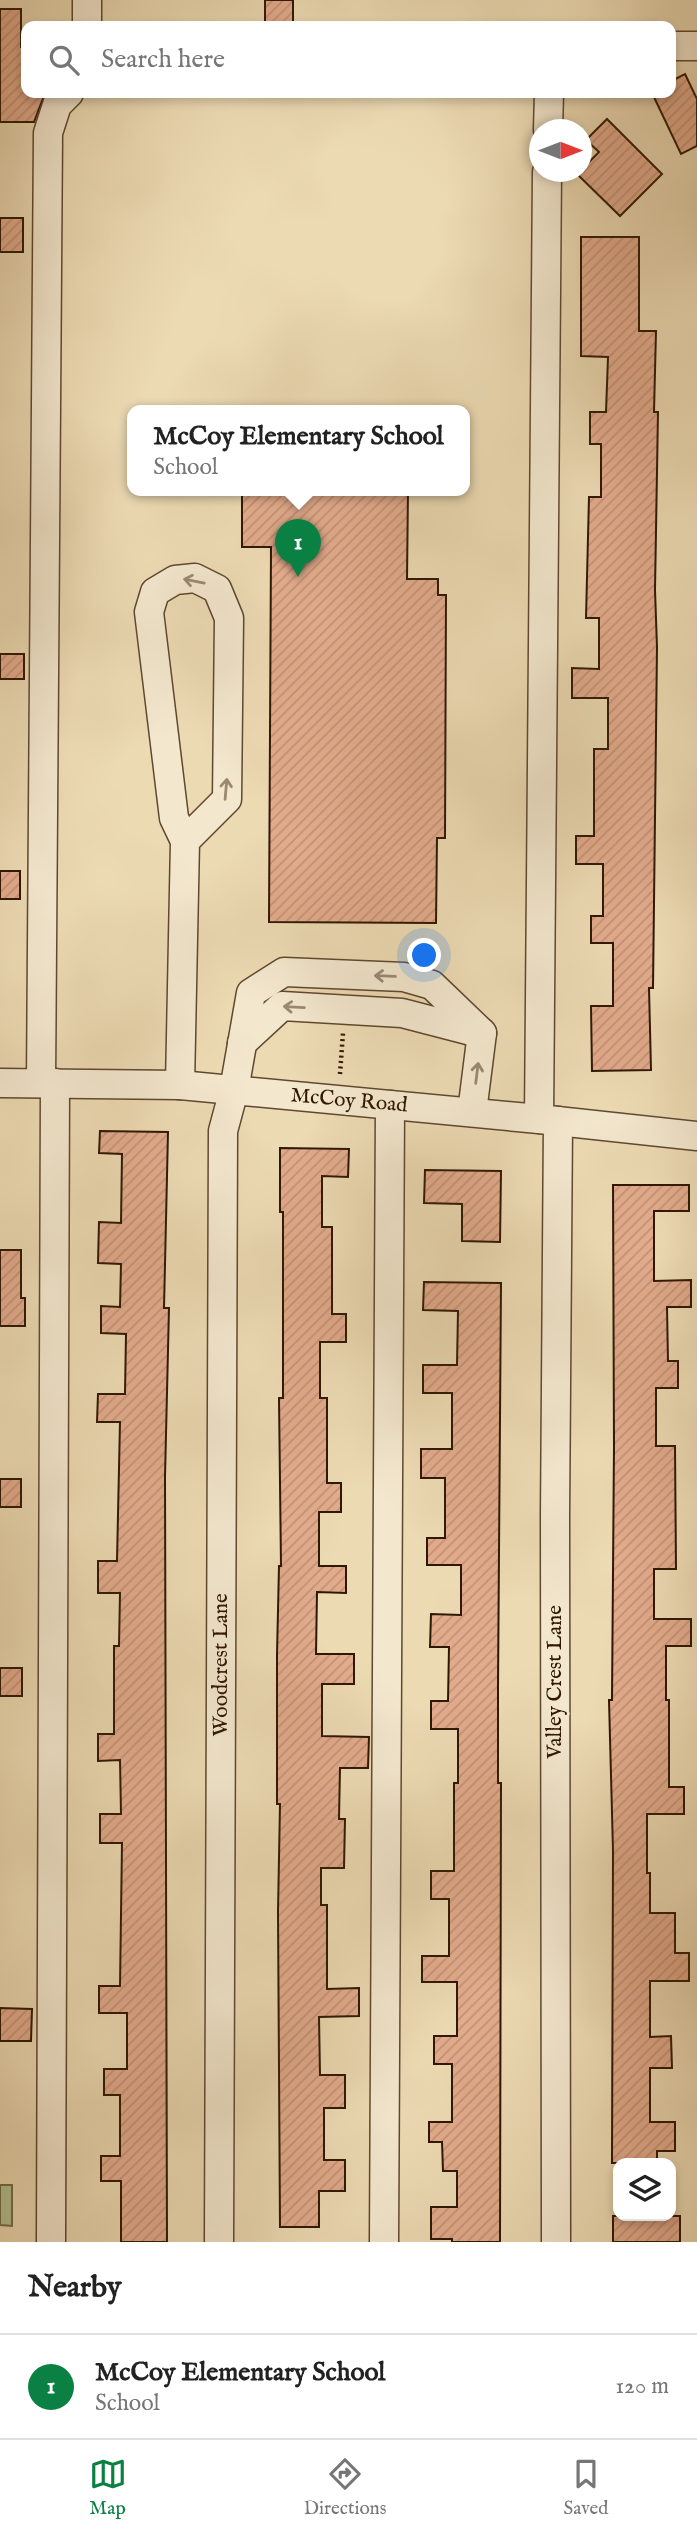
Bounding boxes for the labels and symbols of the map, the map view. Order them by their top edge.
north arrow [529,119,592,182]
pin: 1 [275,519,321,577]
one-way arrow [183,574,205,587]
one-way arrow [220,778,233,801]
your location [407,938,441,972]
one-way arrow [374,970,397,983]
one-way arrow [283,1000,306,1013]
one-way arrow [470,1062,483,1085]
street label: McCoy Road [289,1082,409,1120]
street label: Woodcrest Lane [208,1593,235,1737]
street label: Valley Crest Lane [542,1605,569,1760]

